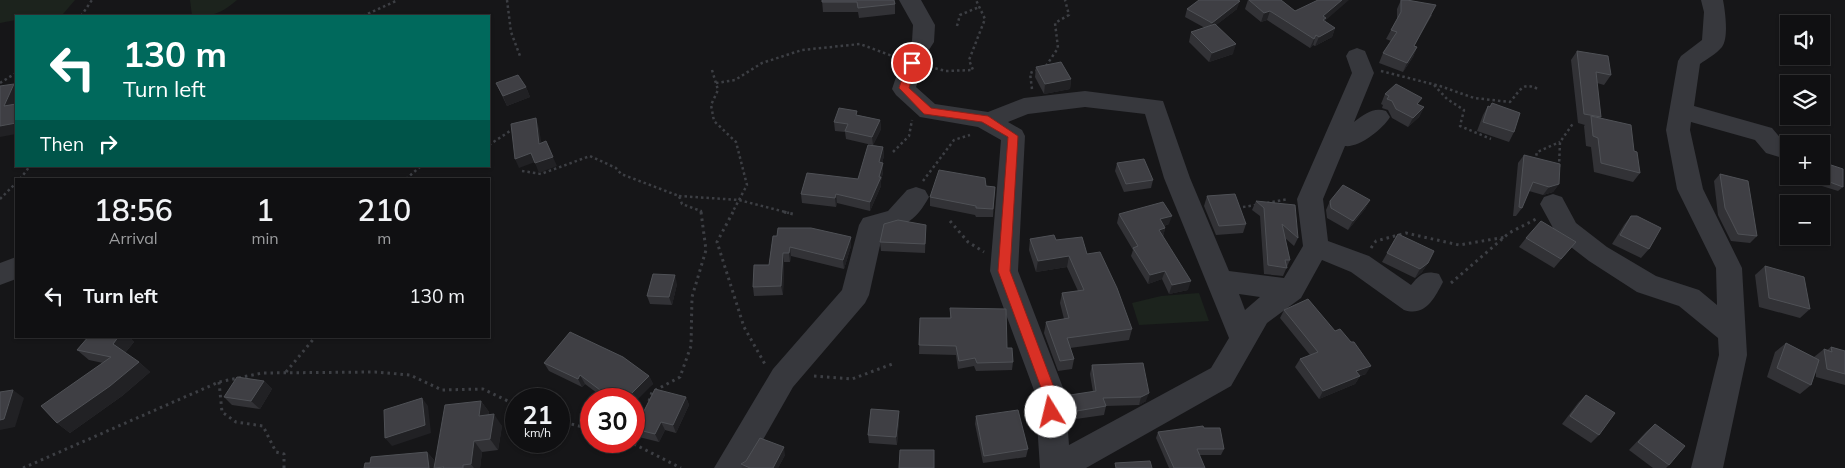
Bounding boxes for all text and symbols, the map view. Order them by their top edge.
map controls [1780,15,1830,245]
button: sound [1780,15,1830,65]
text: 130 m [123,32,227,76]
icon: left [40,35,105,100]
pin [891,42,933,84]
icon: arrive [898,49,926,77]
text: Turn left [123,75,206,103]
button: layers [1780,75,1830,125]
icon: right [94,130,122,158]
text: Then [40,132,84,156]
button: + [1780,135,1830,185]
text: 18:56 [94,191,173,229]
text: 1 [256,191,274,229]
text: 210 [357,191,411,229]
button: − [1780,195,1830,245]
text: Arrival [109,228,158,248]
text: min [251,228,279,248]
text: m [377,228,391,248]
icon: left [40,282,68,310]
text: Turn left [83,284,158,308]
text: 130 m [409,284,465,308]
position arrow [1024,385,1076,437]
speed limit sign: 30 [580,388,645,453]
text: 21 [522,399,553,430]
text: km/h [524,425,551,440]

